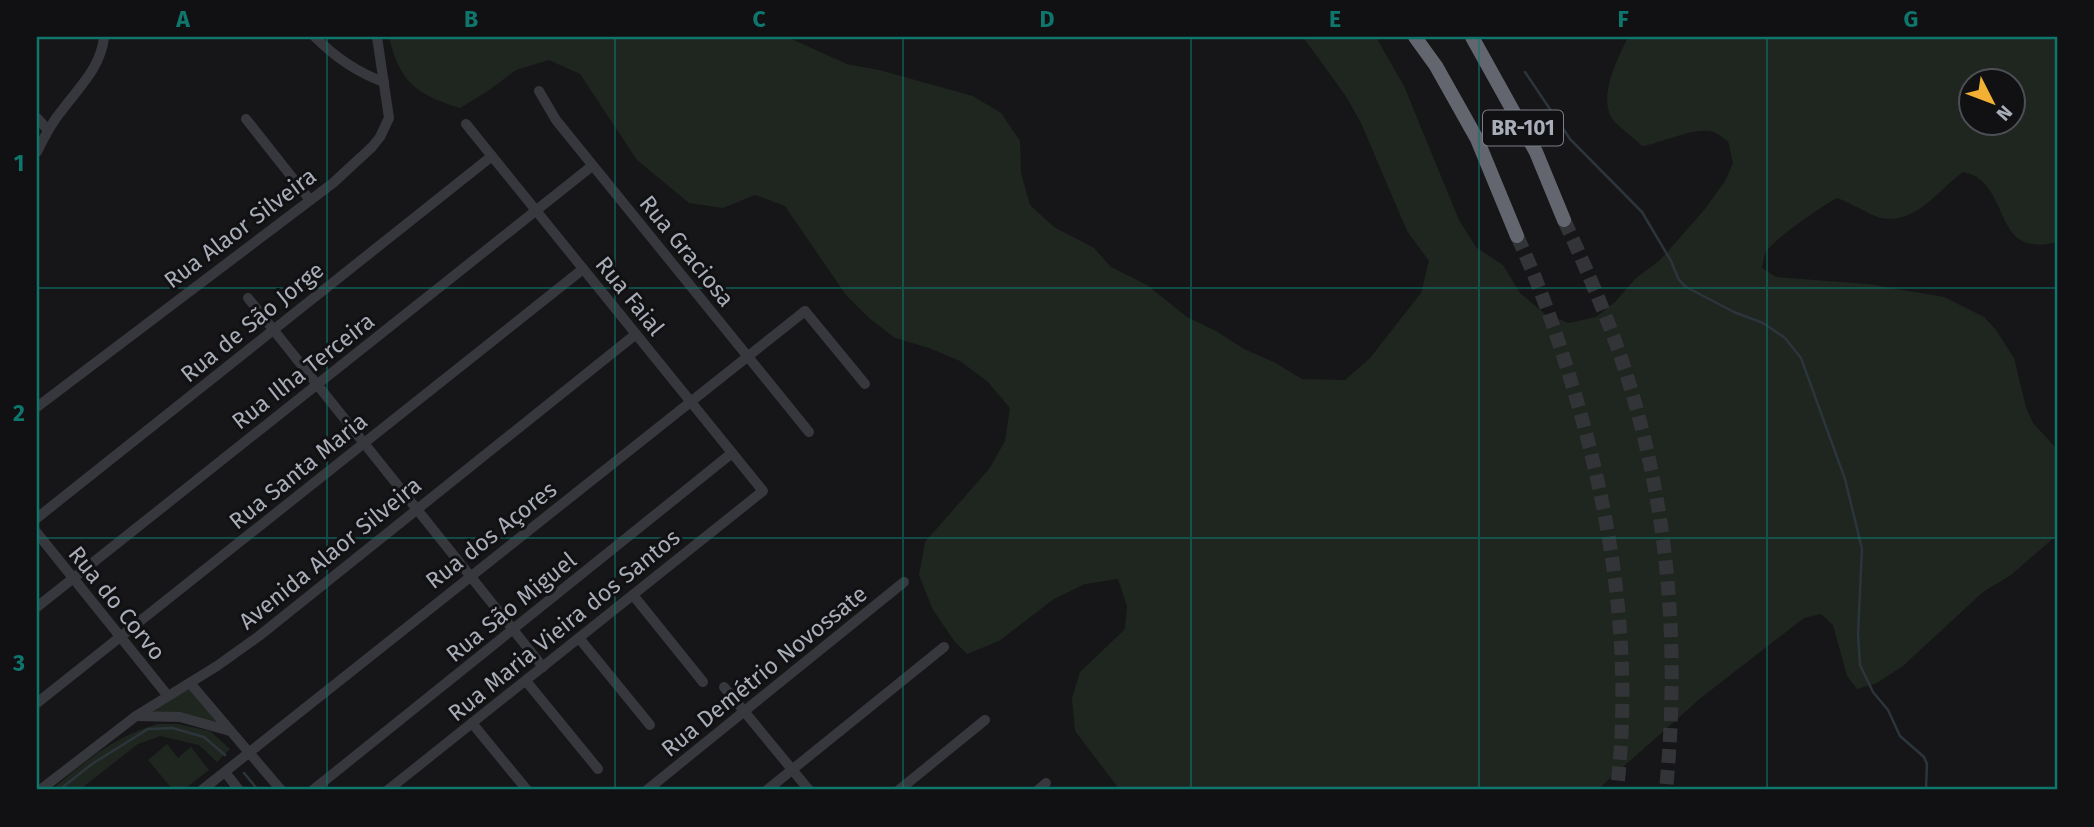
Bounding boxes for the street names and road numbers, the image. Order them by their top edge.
road number: BR-101 [1483,110,1563,146]
street label: Rua Alaor Silveira [158,162,322,294]
street label: Rua Graciosa [634,190,740,312]
street label: Rua Faial [590,251,671,341]
street label: Rua de São Jorge [175,256,329,388]
street label: Rua Ilha Terceira [226,307,380,435]
street label: Rua Santa Maria [223,407,373,535]
street label: Avenida Alaor Silveira [233,471,427,635]
street label: Rua dos Açores [420,475,562,595]
street label: Rua Maria Vieira dos Santos [443,523,685,727]
street label: Rua do Corvo [63,540,171,666]
street label: Rua São Miguel [440,546,582,668]
street label: Rua Demétrio Novossate [656,579,872,763]

